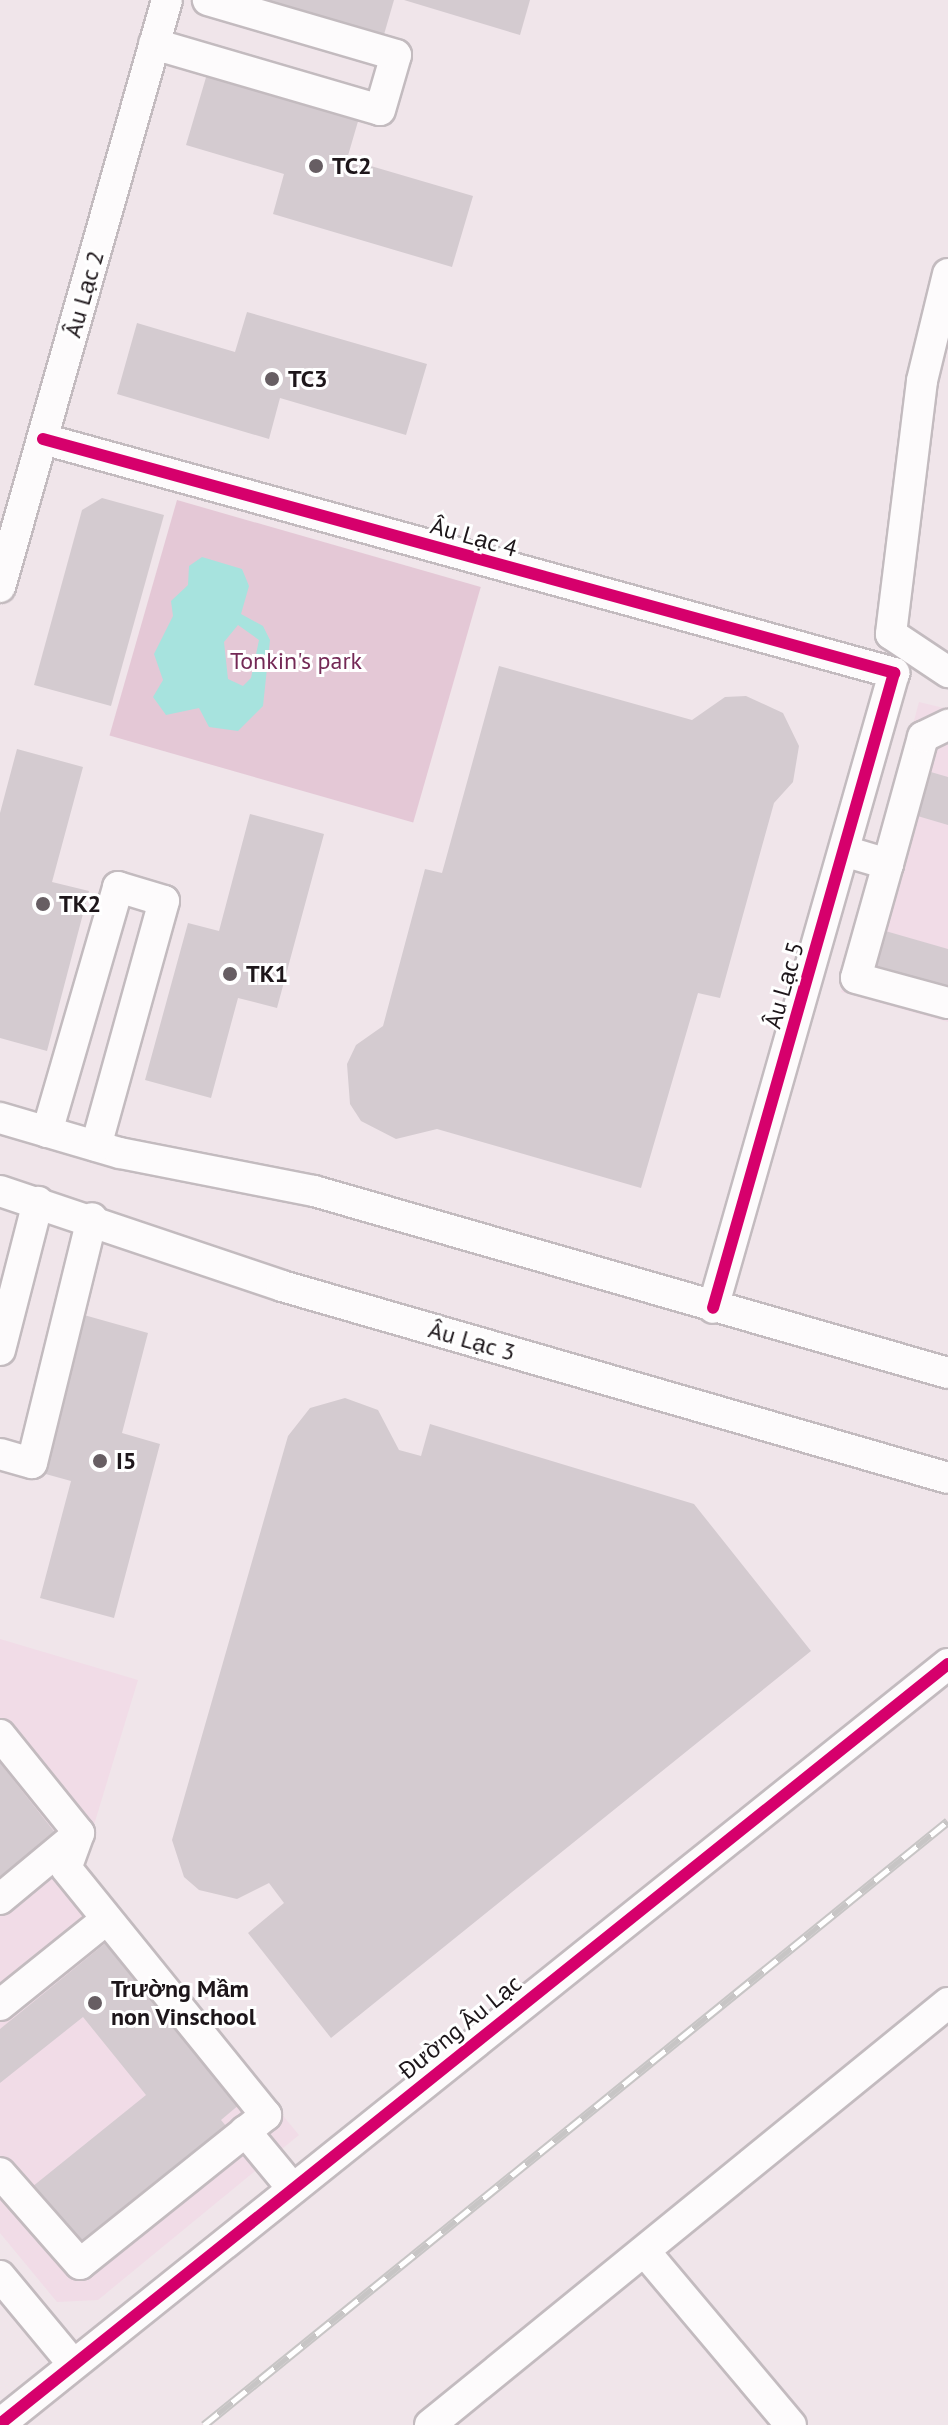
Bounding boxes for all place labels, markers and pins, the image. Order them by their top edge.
place label: TC2 [332,152,372,180]
marker: TC2 [307,157,325,175]
place label: TC3 [288,365,328,393]
marker: TC3 [263,370,281,388]
place label: TK2 [59,890,101,918]
marker: TK2 [34,895,52,913]
place label: TK1 [246,960,288,988]
marker: TK1 [221,965,239,983]
place label: I5 [116,1447,136,1475]
marker: I5 [91,1452,109,1470]
place label: Trường Mầm non Vinschool [111,1975,257,2031]
marker: Trường Mầm non Vinschool [86,1994,104,2012]

